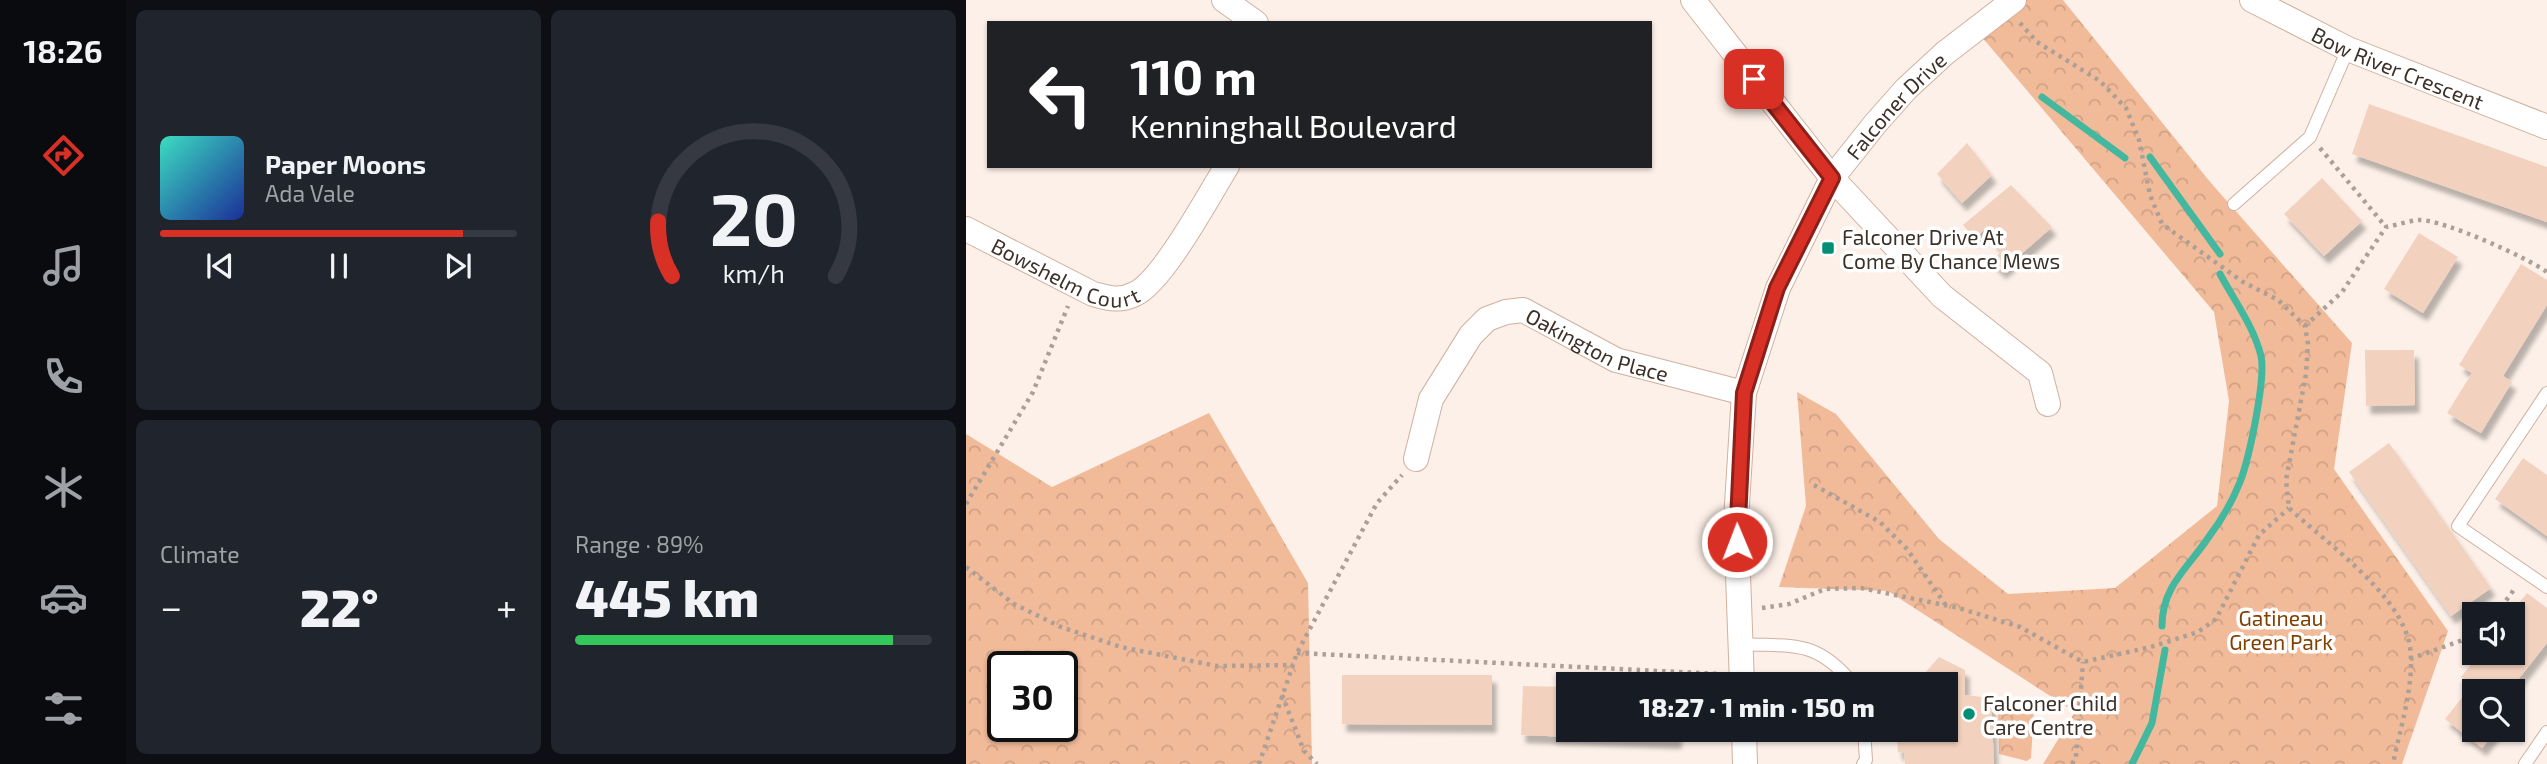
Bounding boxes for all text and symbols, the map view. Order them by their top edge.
street label: Bow River Crescent [2308,20,2487,114]
text: 18:26 [23,31,103,69]
text: 110 m [1130,46,1257,105]
street label: Falconer Drive [1840,46,1951,164]
icon: left [1015,49,1106,140]
pin [1724,49,1784,109]
icon: arrive [1735,60,1773,98]
text: Kenninghall Boulevard [1130,106,1457,144]
icon: directions [39,131,88,180]
text: Paper Moons [265,148,426,179]
text: 20 [709,174,798,262]
text: Ada Vale [265,179,355,207]
place label: Falconer Drive At Come By Chance Mews [1842,224,2060,273]
street label: Bowshelm Court [988,232,1143,311]
marker: Falconer Drive At Come By Chance Mews [1820,240,1836,256]
icon: music [39,241,88,290]
icon: previous [201,247,239,285]
icon: pause [320,247,358,285]
icon: next [439,247,477,285]
text: km/h [722,258,785,288]
street label: Oakington Place [1522,302,1671,386]
icon: phone [39,352,88,401]
icon: climate [39,463,88,512]
position arrow [1700,505,1774,579]
text: Range · 89% [575,530,704,558]
text: Climate [160,540,240,568]
text: 445 km [575,565,759,627]
icon: car [39,573,88,622]
text: 22° [300,575,379,637]
text: − [160,583,182,629]
text: + [496,583,517,629]
map controls [2462,602,2525,742]
button: sound [2462,602,2525,665]
park label: Gatineau Green Park [2229,605,2333,654]
speed limit sign: 30 [987,651,1078,742]
button: search [2462,679,2525,742]
icon: filters [39,684,88,733]
place label: Falconer Child Care Centre [1983,690,2117,739]
text: 18:27 · 1 min · 150 m [1639,691,1875,722]
marker: Falconer Child Care Centre [1961,706,1977,722]

